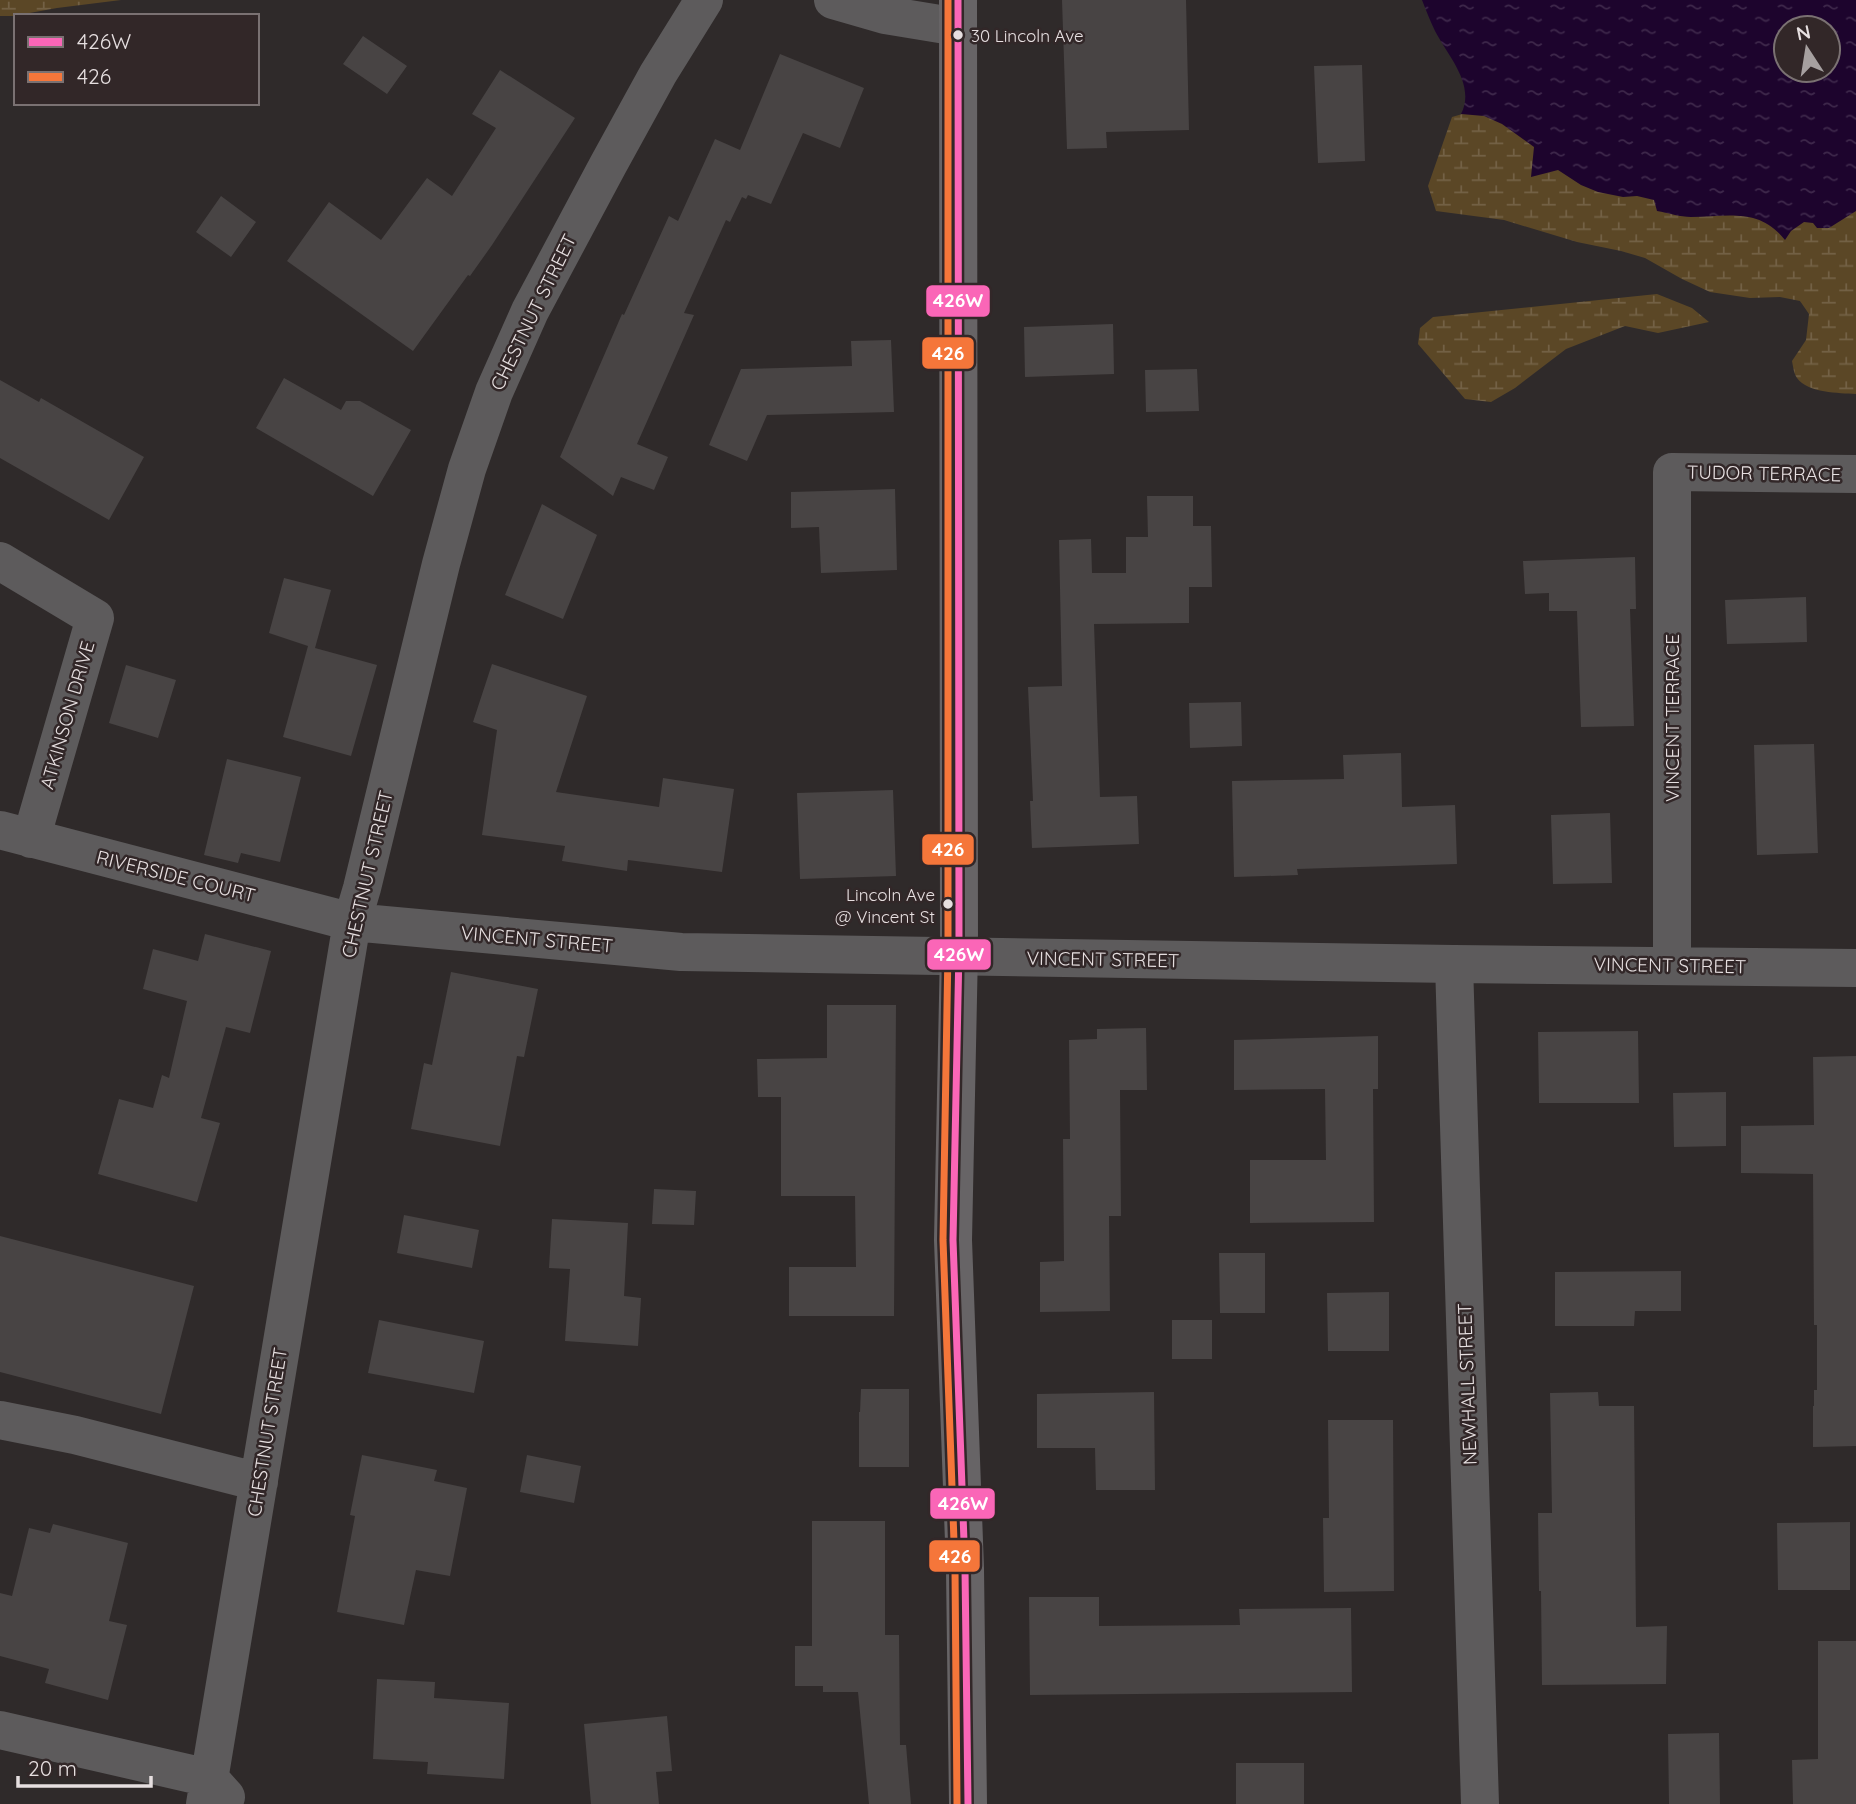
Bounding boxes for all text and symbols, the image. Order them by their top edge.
legend [14,14,259,105]
north arrow [1772,14,1842,84]
text: N [1794,19,1813,46]
place label: 30 Lincoln Ave [971,25,1084,46]
text: 426W [77,28,131,54]
marker: 30 Lincoln Ave [951,28,965,42]
text: 426 [77,63,111,89]
street label: CHESTNUT STREET [485,230,581,394]
line badge: 426W [925,284,991,318]
text: 426W [933,288,983,312]
line badge: 426 [921,336,975,370]
text: 426 [932,341,964,365]
street label: TUDOR TERRACE [1687,460,1841,486]
street label: VINCENT TERRACE [1660,634,1684,802]
street label: ATKINSON DRIVE [34,638,100,792]
street label: CHESTNUT STREET [336,788,398,960]
line badge: 426 [921,833,975,866]
text: 426 [932,837,964,861]
street label: RIVERSIDE COURT [94,845,258,907]
place label: Lincoln Ave @ Vincent St [835,884,935,927]
marker: Lincoln Ave @ Vincent St [941,897,955,911]
street label: VINCENT STREET [460,920,614,958]
line badge: 426W [926,938,992,971]
text: 426W [934,942,984,966]
street label: VINCENT STREET [1026,946,1180,972]
street label: VINCENT STREET [1593,952,1747,978]
street label: NEWHALL STREET [1452,1302,1482,1466]
street label: CHESTNUT STREET [242,1346,292,1518]
line badge: 426W [929,1487,996,1520]
text: 426W [938,1491,988,1515]
line badge: 426 [928,1539,981,1573]
text: 426 [939,1544,971,1568]
scale bar [18,1744,150,1788]
text: 20 m [28,1755,77,1781]

